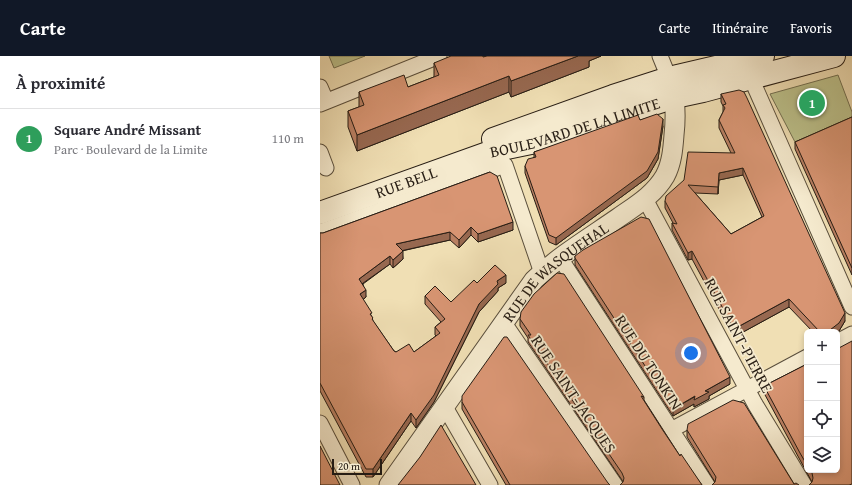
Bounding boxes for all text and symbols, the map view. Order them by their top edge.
text: Carte [20,14,66,42]
text: Carte [659,18,690,38]
text: Itinéraire [712,18,768,38]
text: Favoris [790,18,832,38]
text: À proximité [16,70,105,95]
pin: 1 [799,88,825,118]
street label: BOULEVARD DE LA LIMITE [488,91,663,163]
text: Square André Missant [54,119,201,140]
text: 1 [26,129,32,148]
text: 110 m [272,129,304,148]
text: Parc · Boulevard de la Limite [54,140,208,159]
street label: RUE BELL [372,160,440,204]
street label: RUE DE WASQUEHAL [496,216,613,327]
street label: RUE SAINT-PIERRE [699,273,779,397]
street label: RUE DU TONKIN [609,310,689,415]
map controls [804,329,840,473]
button: + [804,329,840,365]
street label: RUE SAINT-JACQUES [525,330,623,458]
your location [681,343,701,363]
button: − [804,365,840,401]
button: locate [804,401,840,437]
button: layers [804,437,840,473]
scale bar [332,457,382,476]
text: 20 m [338,458,360,474]

